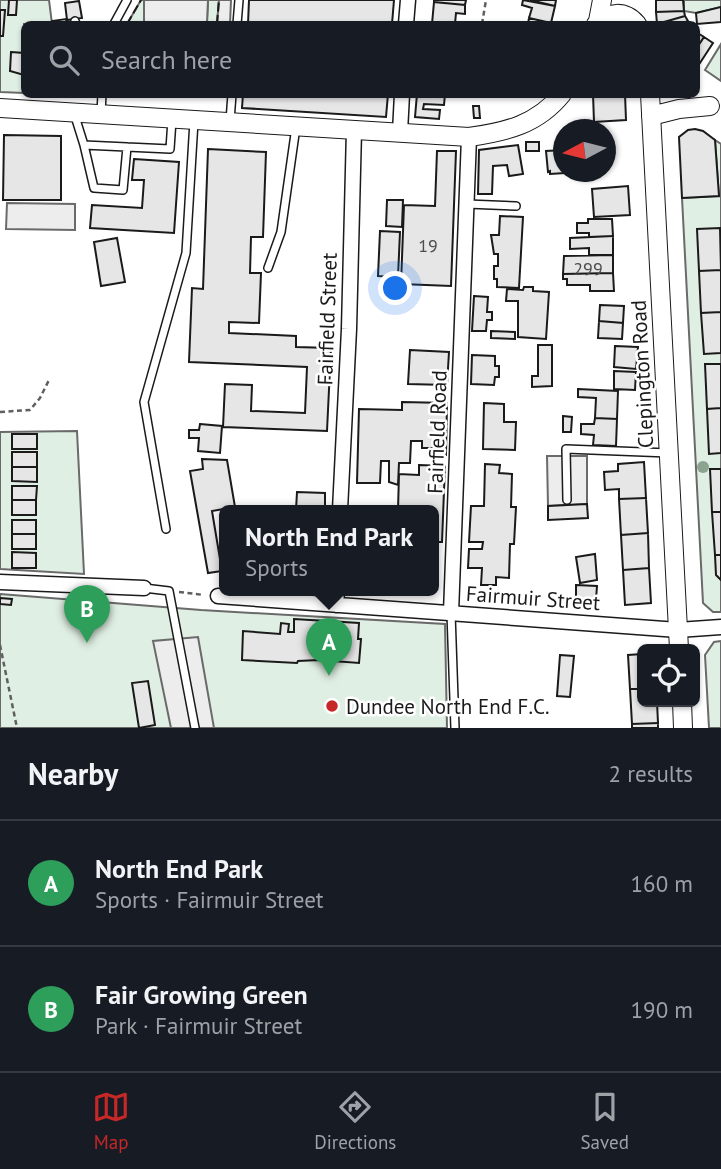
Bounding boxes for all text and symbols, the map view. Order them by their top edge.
search box [21,21,700,98]
icon: search [45,41,83,79]
text: Search here [101,43,232,76]
north arrow [553,119,616,182]
house number: 19 [418,234,438,257]
street label: Fairfield Street [311,252,343,386]
house number: 299 [573,257,603,280]
your location [378,271,412,305]
street label: Clepington Road [625,299,659,449]
street label: Fairfield Road [421,370,453,494]
popup [219,505,439,596]
text: North End Park [245,520,413,553]
text: Sports [245,553,308,582]
street label: Fairmuir Street [465,580,601,616]
pin: B [64,585,110,643]
pin: A [306,618,352,676]
map controls [637,644,700,707]
button: locate [637,644,700,707]
place label: Dundee North End F.C. [346,693,549,720]
marker: Dundee North End F.C. [324,698,340,714]
text: Nearby [28,754,118,793]
text: 2 results [609,759,693,788]
text: North End Park [95,852,263,885]
text: A [44,869,58,898]
text: 160 m [631,869,693,898]
text: Sports · Fairmuir Street [95,885,324,914]
text: Fair Growing Green [95,978,308,1011]
text: B [44,995,58,1024]
text: 190 m [631,995,693,1024]
text: Park · Fairmuir Street [95,1011,302,1040]
tab: Map [92,1088,130,1154]
tab: Directions [314,1088,396,1154]
tab: Saved [581,1088,629,1154]

